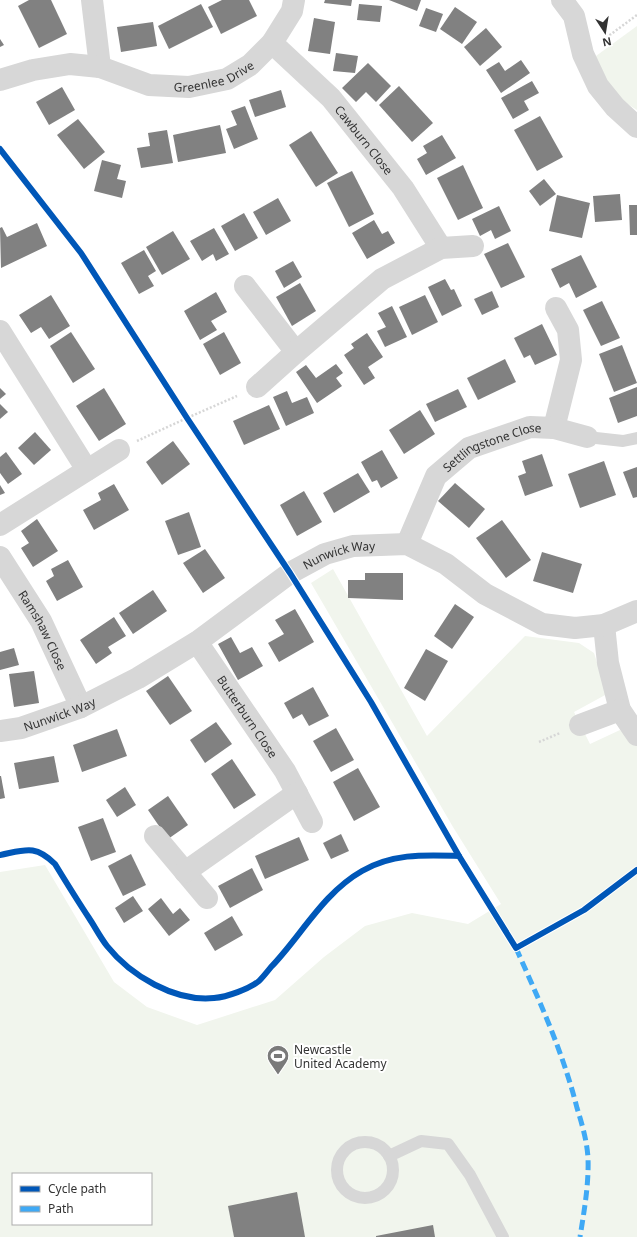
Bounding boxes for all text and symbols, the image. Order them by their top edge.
north arrow [585,12,625,52]
text: N [601,34,613,51]
street label: Greenlee Drive [173,56,257,96]
street label: Cawburn Close [331,101,398,178]
street label: Settlingstone Close [439,418,542,475]
street label: Nunwick Way [300,537,376,573]
street label: Ramshaw Close [15,587,71,673]
street label: Butterburn Close [214,672,282,761]
street label: Nunwick Way [21,692,99,735]
place label: Newcastle United Academy [294,1041,387,1072]
sports icon: Newcastle United Academy [265,1043,291,1076]
legend [12,1173,152,1225]
text: Cycle path [48,1180,106,1197]
text: Path [48,1200,74,1217]

